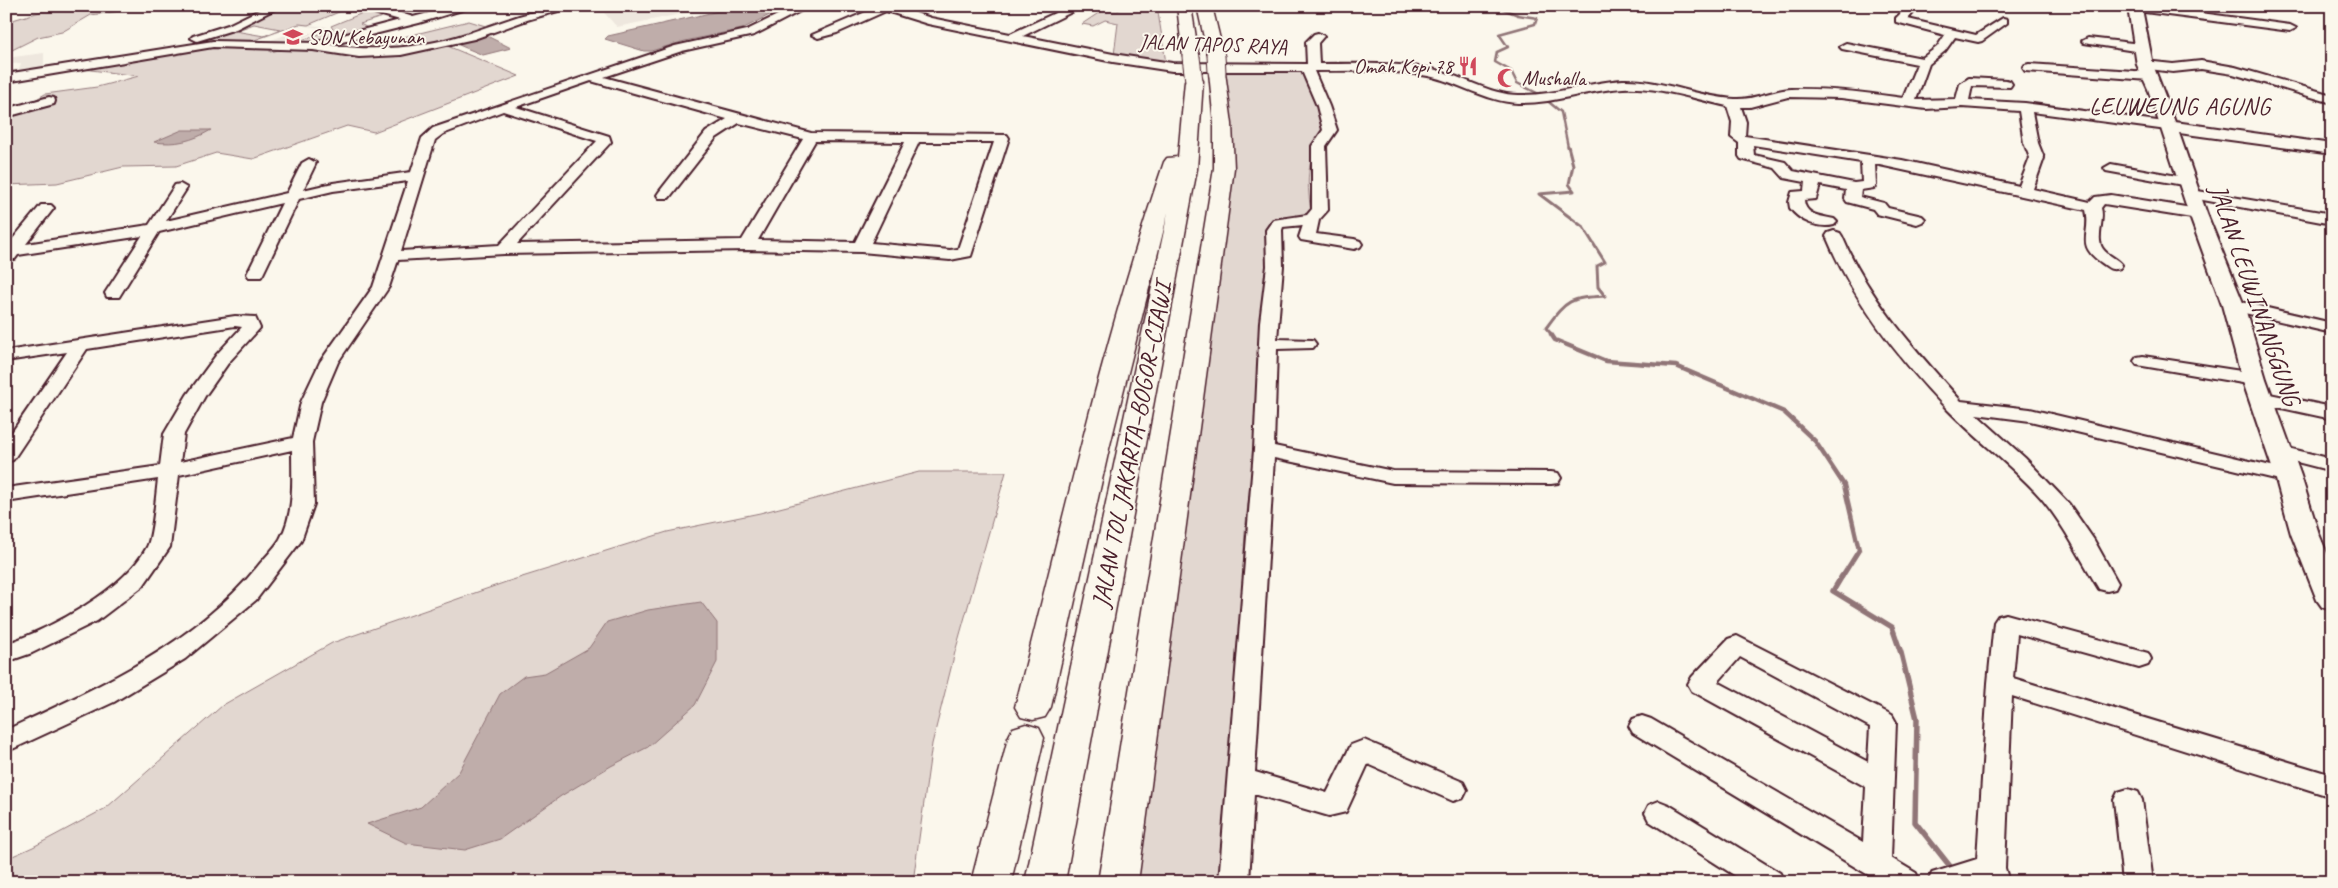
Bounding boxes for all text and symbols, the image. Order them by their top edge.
place label: SDN Kebayunan [308,24,425,50]
school or university icon: SDN Kebayunan [282,26,304,48]
street label: JALAN TAPOS RAYA [1138,28,1288,60]
place label: Omah Kopi 78 [1354,53,1456,79]
restaurant icon: Omah Kopi 78 [1457,55,1479,77]
place label: Mushalla [1522,65,1588,91]
mosque icon: Mushalla [1496,67,1518,89]
district label: LEUWEUNG AGUNG [2089,91,2272,121]
street label: JALAN LEUWINANGGUNG [2202,179,2309,412]
street label: JALAN TOL JAKARTA–BOGOR–CIAWI [1085,275,1180,611]

